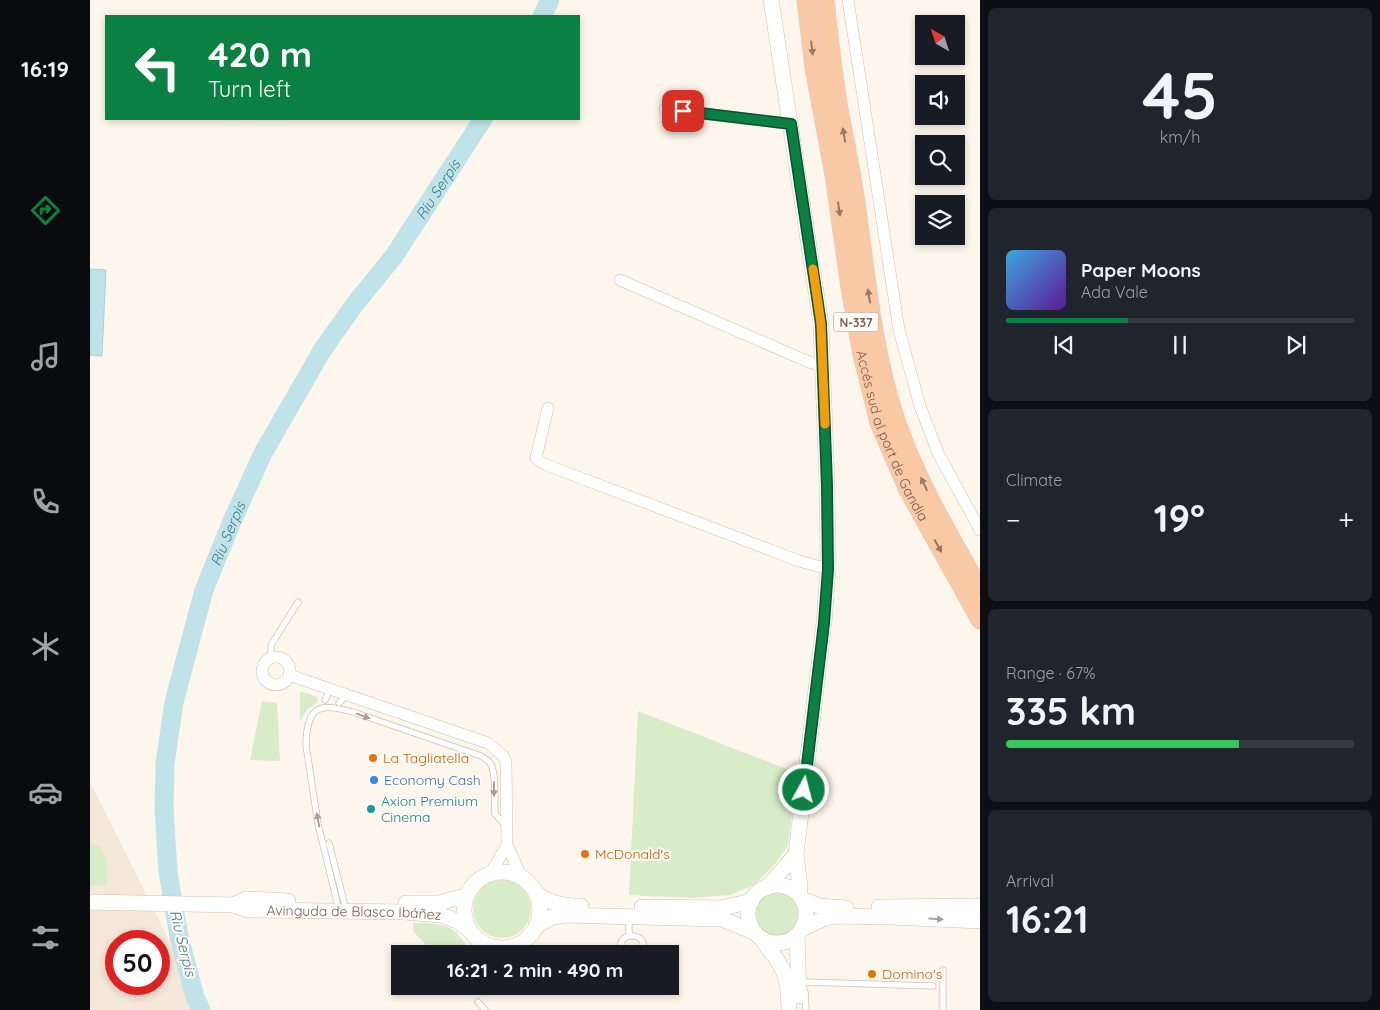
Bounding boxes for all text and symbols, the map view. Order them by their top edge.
north arrow [915,15,965,65]
map controls [915,15,965,245]
text: 420 m [208,32,312,76]
icon: left [125,35,190,100]
one-way arrow [808,41,816,57]
text: 45 [1142,54,1218,135]
text: 16:19 [21,55,69,83]
text: Turn left [208,75,291,103]
button: sound [915,75,965,125]
pin [662,90,704,132]
icon: arrive [669,97,697,125]
one-way arrow [839,127,847,143]
text: km/h [1160,127,1200,147]
button: search [915,135,965,185]
water label: Riu Serpis [411,155,464,223]
icon: directions [28,193,63,228]
button: layers [915,195,965,245]
one-way arrow [835,201,843,217]
text: Paper Moons [1081,258,1201,282]
text: Ada Vale [1081,282,1148,302]
one-way arrow [864,288,872,304]
road number: N-337 [834,313,878,332]
icon: previous [1050,331,1078,359]
icon: pause [1166,331,1194,359]
icon: next [1282,331,1310,359]
icon: music [28,339,63,374]
street label: Accés sud al port de Gandia [852,348,933,524]
text: Climate [1006,470,1062,490]
one-way arrow [920,477,928,492]
icon: phone [28,484,63,519]
text: 19° [1154,494,1205,542]
water label: Riu Serpis [205,498,250,569]
text: − [1006,502,1021,537]
text: + [1338,502,1354,537]
one-way arrow [934,539,942,553]
icon: climate [28,629,63,664]
text: Range · 67% [1006,663,1096,683]
text: 335 km [1006,687,1136,735]
one-way arrow [356,712,371,720]
place label: La Tagliatella [383,749,469,767]
marker: La Tagliatella [367,752,379,764]
position arrow [777,763,829,815]
place label: Economy Cash [384,771,481,789]
marker: Economy Cash [368,774,380,786]
icon: car [28,775,63,810]
one-way arrow [490,781,498,797]
place label: Axion Premium Cinema [381,792,478,826]
marker: Axion Premium Cinema [365,803,377,815]
one-way arrow [314,813,322,828]
place label: McDonald's [595,845,670,863]
marker: McDonald's [579,848,591,860]
text: Arrival [1006,871,1054,891]
text: 16:21 [1006,895,1089,943]
street label: Avinguda de Blasco Ibáñez [266,901,442,924]
water label: Riu Serpis [166,908,201,979]
one-way arrow [928,916,944,924]
icon: filters [28,920,63,955]
speed limit sign: 50 [105,930,170,995]
text: 16:21 · 2 min · 490 m [447,958,623,982]
place label: Domino's [882,965,942,983]
marker: Domino's [866,968,878,980]

